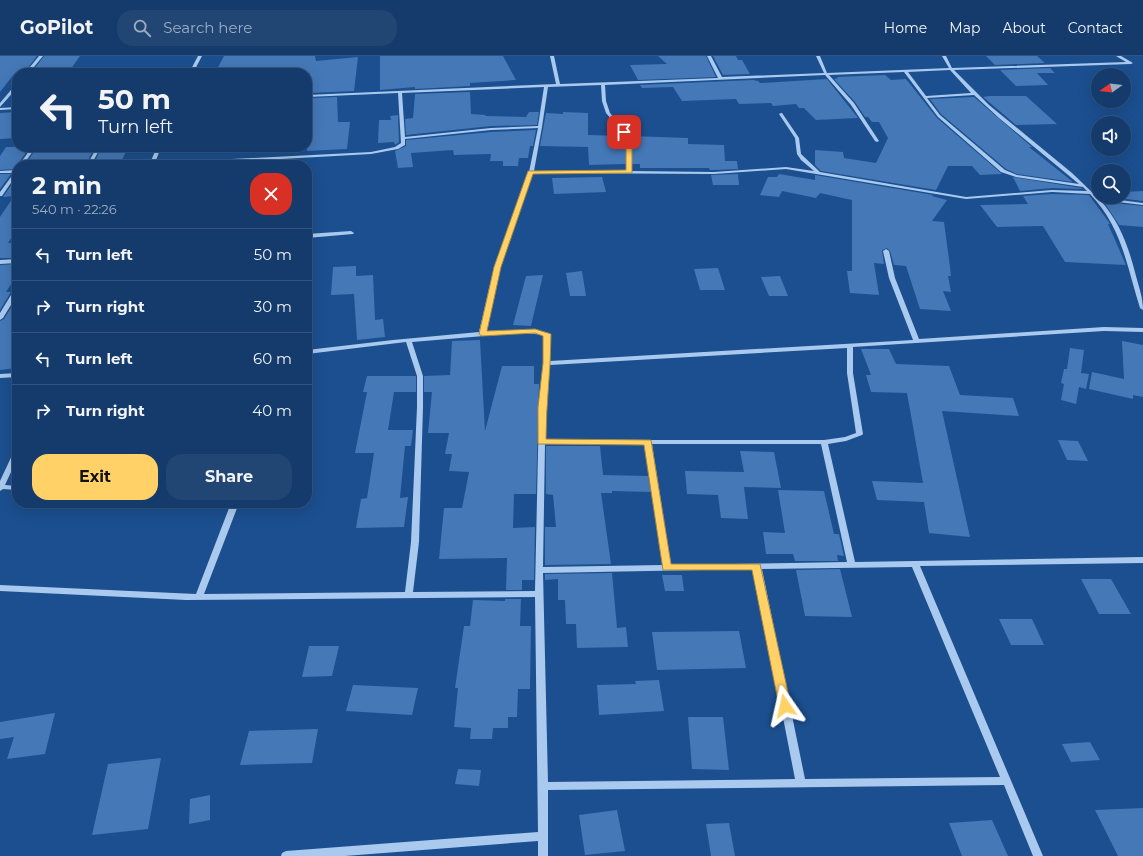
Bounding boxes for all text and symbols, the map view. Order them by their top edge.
search box [117,10,397,46]
text: GoPilot [20,16,93,39]
icon: search [131,17,153,39]
text: Search here [163,18,252,37]
text: Home [884,19,927,37]
text: Map [949,19,980,37]
text: About [1002,19,1046,37]
text: Contact [1068,19,1123,37]
north arrow [1091,68,1131,108]
map controls [1091,68,1131,204]
text: 50 m [98,82,171,116]
icon: left [32,84,84,136]
pin [607,115,641,149]
text: Turn left [98,116,173,138]
button: sound [1091,116,1131,156]
icon: arrive [613,121,635,143]
button: search [1091,164,1131,204]
text: 2 min [32,171,102,200]
button: close [250,173,292,215]
text: 540 m · 22:26 [32,201,117,217]
icon: left [32,244,54,266]
text: Turn left [66,245,133,264]
text: 50 m [254,245,292,264]
icon: right [32,296,54,318]
text: Turn right [66,297,145,316]
text: 30 m [254,297,292,316]
icon: left [32,348,54,370]
text: Turn left [66,349,133,368]
text: 60 m [253,349,292,368]
icon: right [32,400,54,422]
text: Turn right [66,401,145,420]
text: 40 m [252,401,292,420]
button: Exit [32,454,158,500]
button: Share [166,454,292,500]
position arrow [764,685,806,727]

